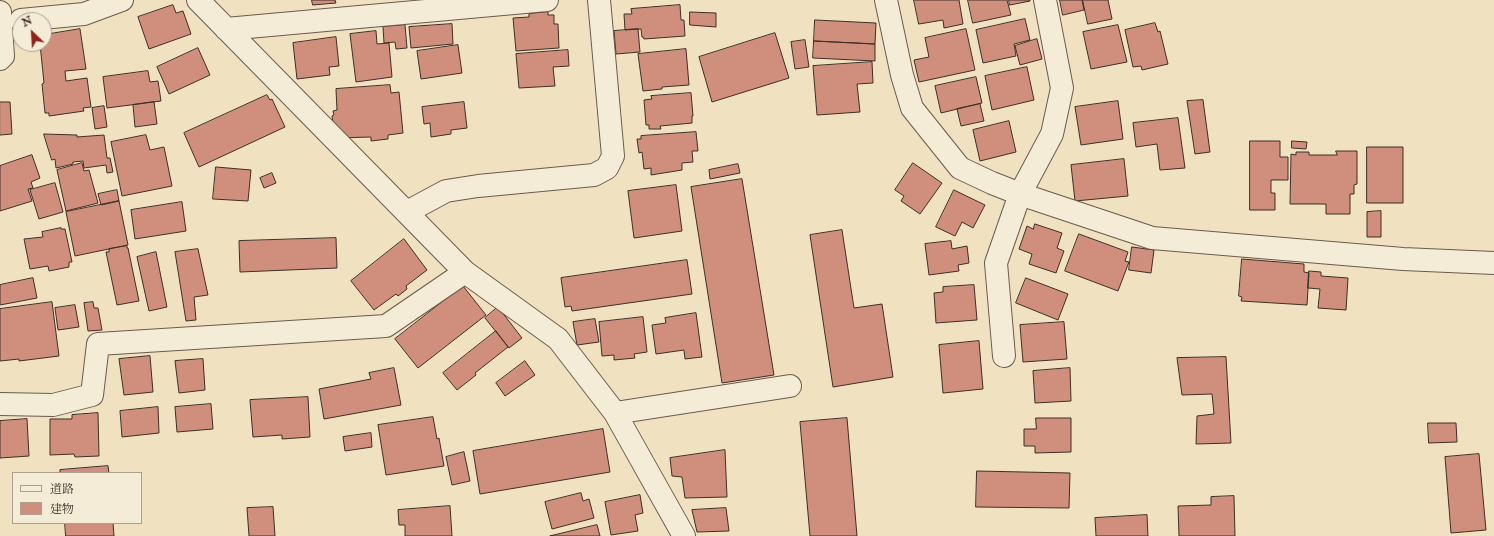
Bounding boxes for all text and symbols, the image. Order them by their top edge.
north arrow [12,12,52,52]
text: N [20,14,34,30]
legend [12,472,142,524]
text: 道路 [50,482,74,497]
text: 建物 [50,502,74,517]

